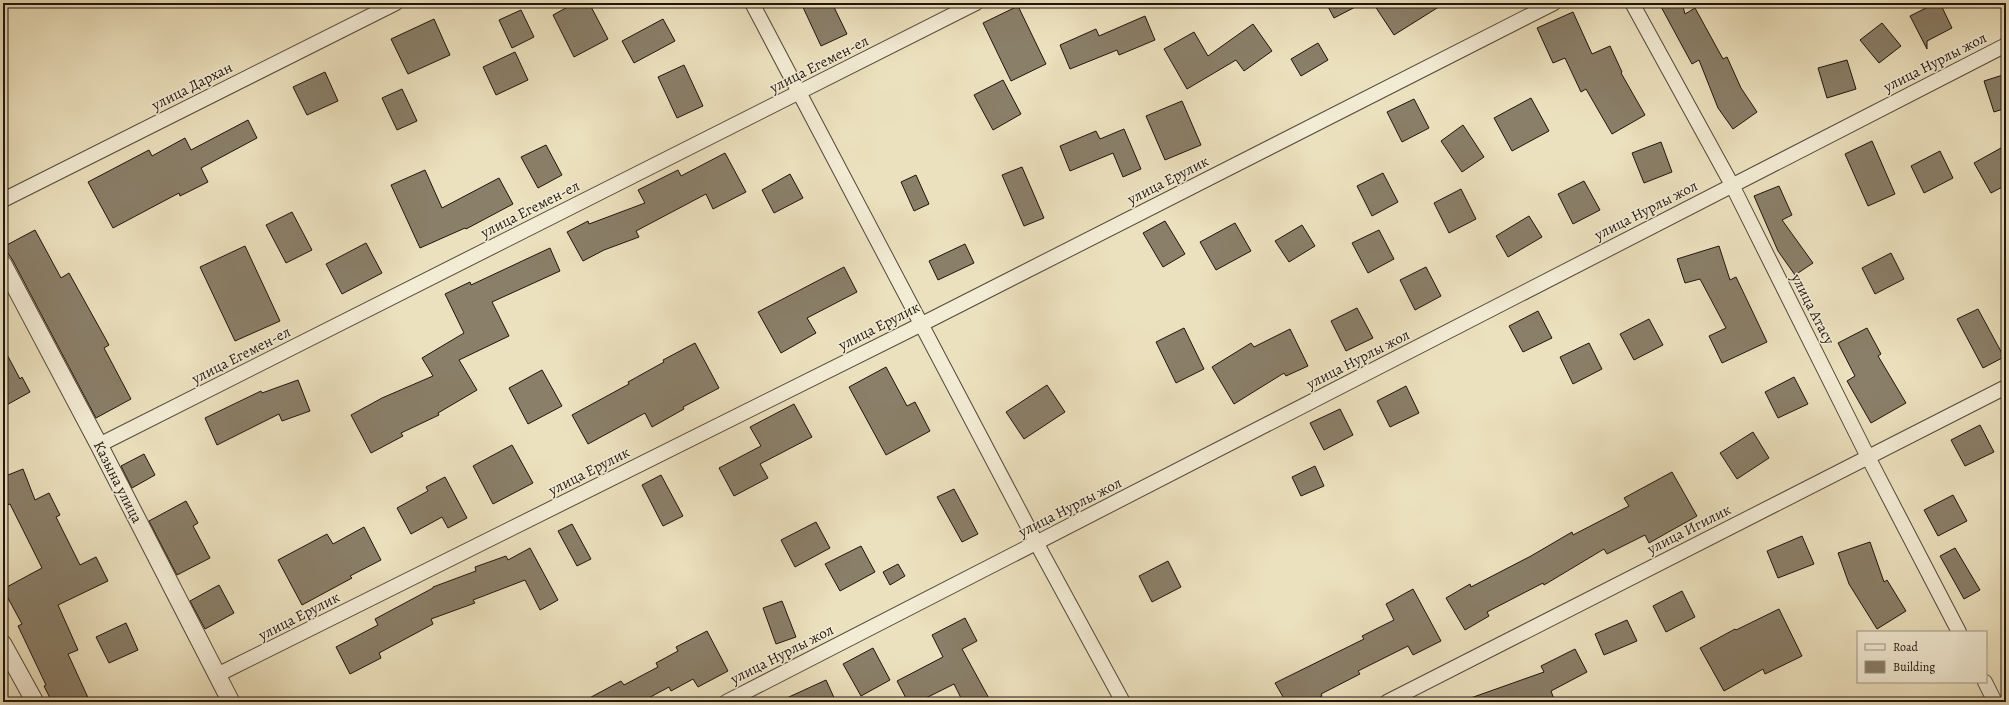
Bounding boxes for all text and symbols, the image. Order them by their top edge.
street label: улица Нурлы жол [1879,27,1990,97]
street label: улица Егемен-ел [765,30,872,98]
street label: улица Дархан [147,57,236,115]
street label: улица Ерулик [1123,151,1212,209]
street label: улица Егемен-ел [476,175,583,243]
street label: улица Нурлы жол [1590,175,1701,245]
street label: улица Атасу [1786,269,1839,348]
street label: улица Ерулик [834,297,923,355]
street label: улица Егемен-ел [187,321,294,389]
street label: улица Нурлы жол [1302,324,1413,394]
street label: Казына улица [89,438,147,527]
street label: улица Ерулик [544,442,633,500]
street label: улица Нурлы жол [1014,472,1125,542]
street label: улица Игилик [1643,499,1734,559]
street label: улица Ерулик [254,587,343,645]
street label: улица Нурлы жол [726,619,837,689]
legend [1857,631,1987,683]
text: Road [1893,639,1919,655]
text: Building [1893,659,1935,675]

